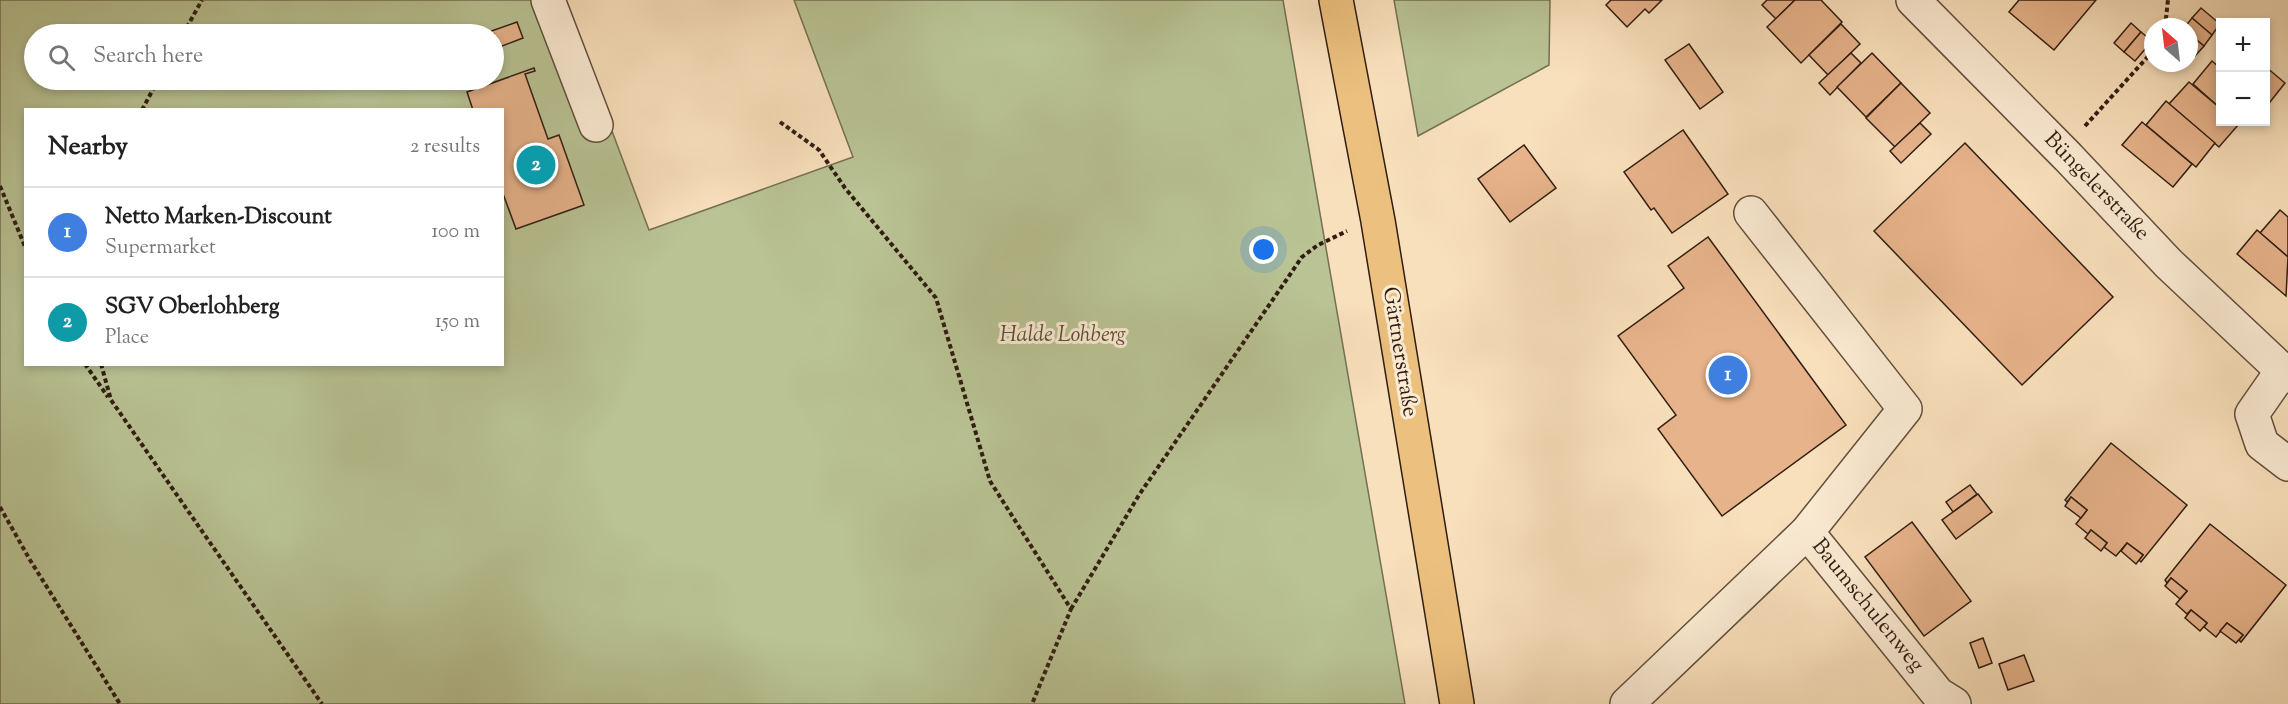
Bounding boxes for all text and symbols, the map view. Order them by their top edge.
north arrow [2144,18,2198,72]
map controls [2216,18,2270,126]
button: + [2216,18,2270,72]
search box [24,24,504,90]
icon: search [45,41,78,74]
text: Search here [93,41,203,73]
button: − [2216,72,2270,126]
street label: Büngelerstraße [2036,125,2156,249]
text: Nearby [48,129,128,166]
text: 2 results [410,133,480,162]
pin: 2 [516,142,556,188]
text: Netto Marken-Discount [105,202,332,234]
text: 1 [64,218,71,247]
text: 100 m [431,218,480,247]
text: Supermarket [105,234,216,263]
your location [1249,235,1278,264]
street label: Gärtnerstraße [1373,285,1425,419]
text: SGV Oberlohberg [105,292,280,324]
text: 2 [63,308,72,337]
text: 150 m [435,308,480,337]
park label: Halde Lohberg [1000,320,1127,352]
text: Place [105,324,149,353]
pin: 1 [1708,352,1748,398]
street label: Baumschulenweg [1803,532,1931,680]

